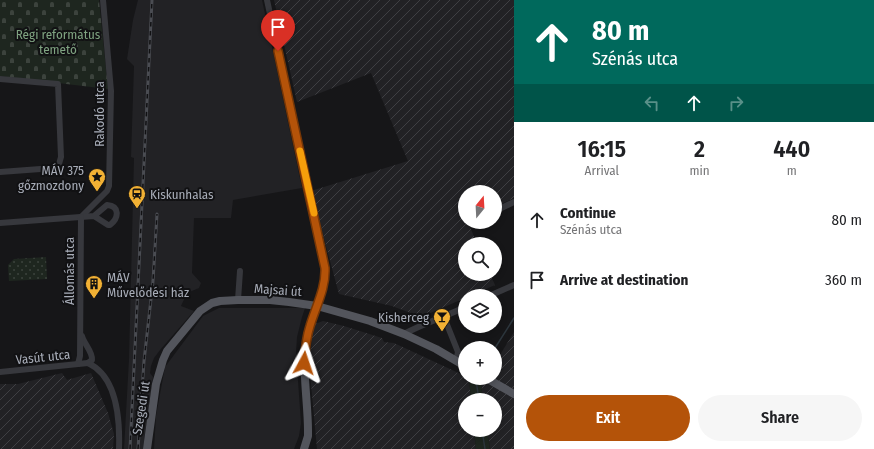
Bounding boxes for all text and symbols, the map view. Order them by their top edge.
pin [261,10,295,51]
text: 80 m [592,14,649,47]
icon: arrive [267,16,289,38]
icon: ahead [526,16,578,68]
park label: Régi református temető [16,27,101,57]
text: Szénás utca [592,48,678,70]
street label: Rakodó utca [92,81,107,147]
icon: left [641,92,663,114]
icon: ahead [683,92,705,114]
icon: right [725,92,747,114]
text: 16:15 [578,135,626,163]
text: 2 [694,135,705,163]
text: 440 [773,135,810,163]
place label: MÁV 375 gőzmozdony [18,163,84,193]
text: Arrival [585,163,619,178]
text: min [690,163,710,178]
text: m [787,163,797,178]
place icon: MÁV 375 gőzmozdony [87,167,107,192]
station icon: Kiskunhalas [127,184,147,209]
north arrow [458,185,502,229]
map controls [458,185,502,437]
place label: Kiskunhalas [150,187,214,202]
text: Continue [560,204,616,222]
icon: ahead [526,209,548,231]
text: 80 m [832,211,862,229]
text: Szénás utca [560,222,622,237]
street label: Állomás utca [62,237,77,305]
button: search [458,237,502,281]
icon: arrive [526,269,548,291]
place label: MÁV Művelődési ház [107,270,189,300]
text: Arrive at destination [560,271,688,289]
text: 360 m [825,271,862,289]
building icon: MÁV Művelődési ház [84,274,104,299]
street label: Majsai út [254,281,303,299]
button: layers [458,289,502,333]
bar icon: Kisherceg [432,307,452,332]
place label: Kisherceg [378,310,430,325]
button: + [458,341,502,385]
position arrow [283,342,325,384]
street label: Vasút utca [15,347,71,367]
street label: Szegedi út [129,379,153,436]
button: − [458,393,502,437]
button: Exit [526,395,690,441]
button: Share [698,395,862,441]

